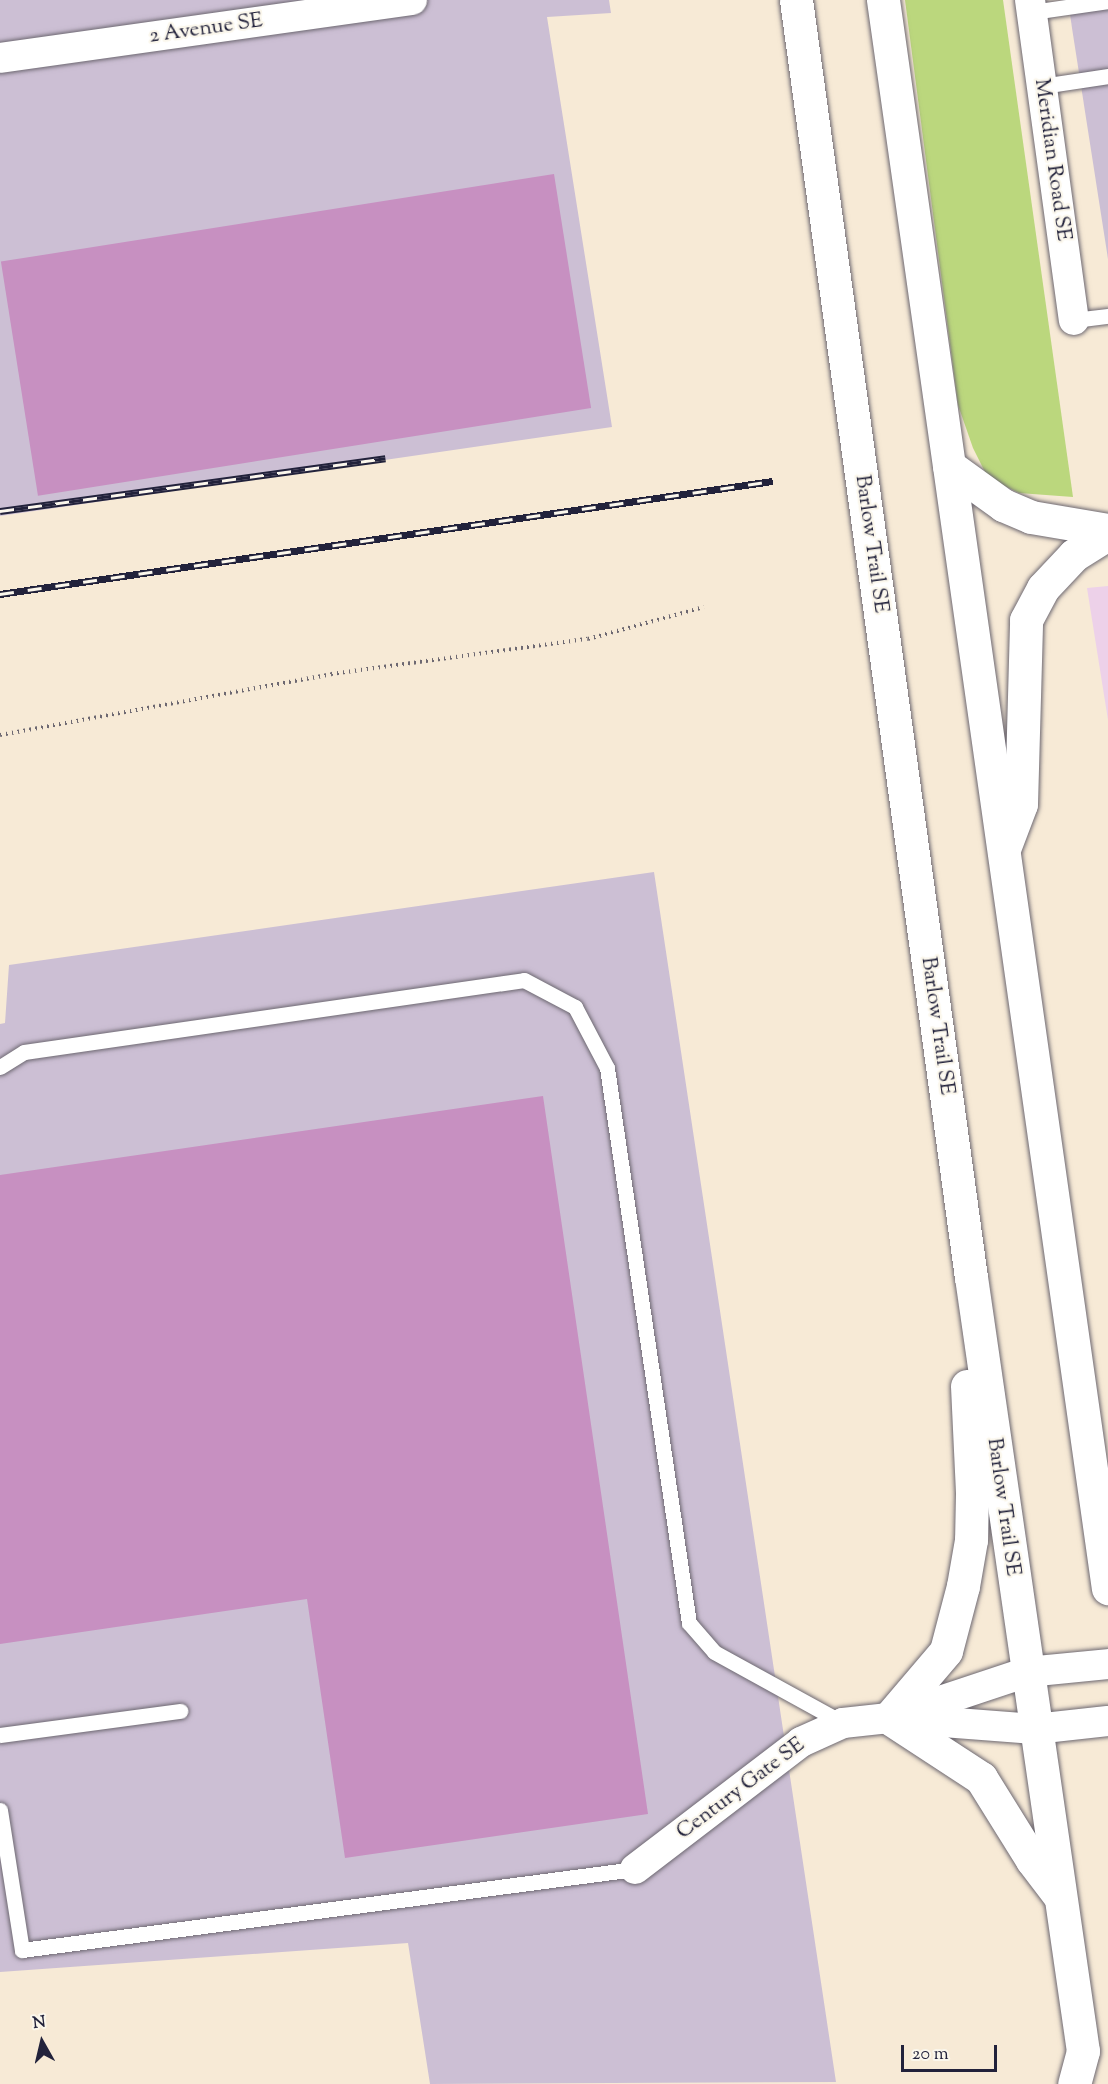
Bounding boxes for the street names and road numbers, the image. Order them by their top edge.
street label: 2 Avenue SE [148,9,264,49]
street label: Meridian Road SE [1028,77,1076,243]
street label: Barlow Trail SE [849,473,893,615]
street label: Barlow Trail SE [915,955,959,1097]
street label: Barlow Trail SE [981,1436,1025,1578]
street label: Century Gate SE [672,1733,810,1845]

